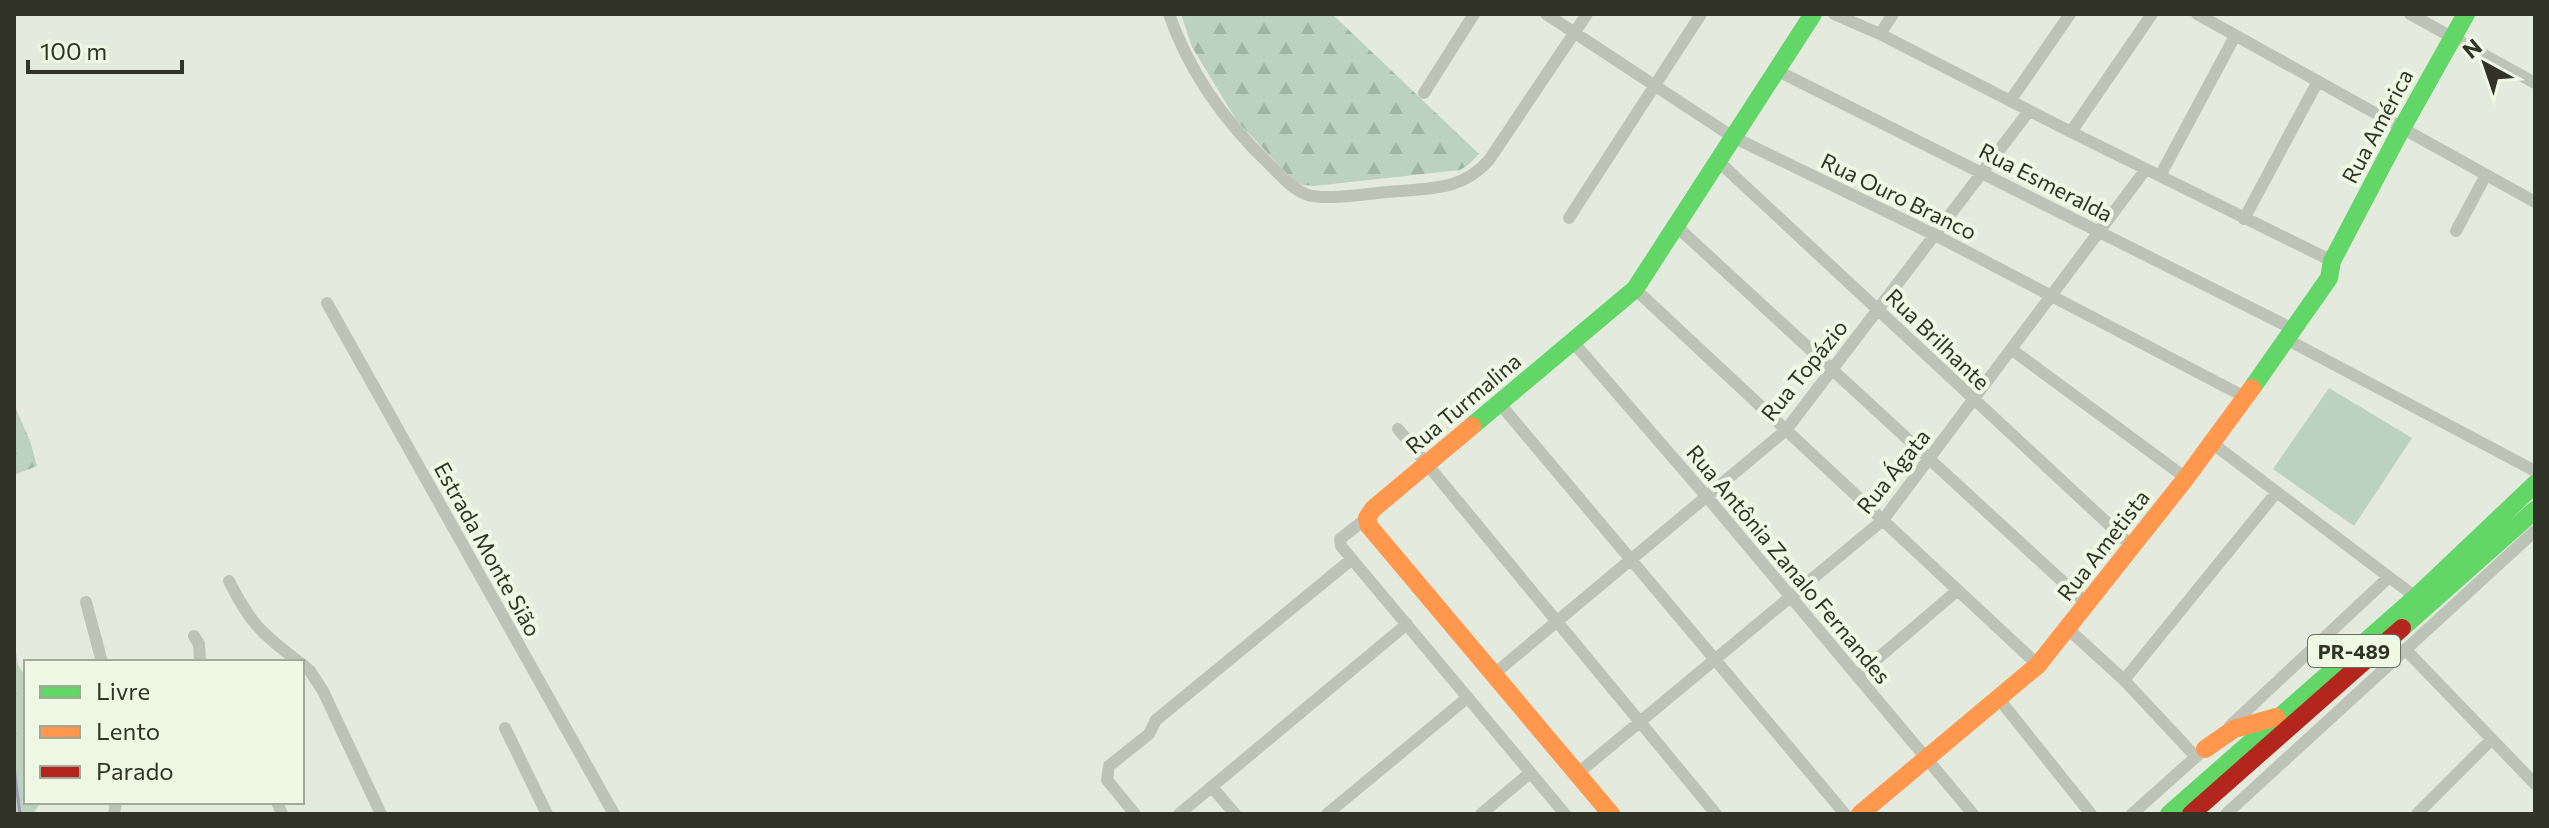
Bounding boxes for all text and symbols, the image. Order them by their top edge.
scale bar [28,24,182,74]
north arrow [2445,24,2525,104]
text: N [2457,33,2487,64]
text: 100 m [40,36,107,65]
street label: Rua América [2336,64,2418,188]
street label: Rua Esmeralda [1975,137,2117,227]
street label: Rua Ouro Branco [1817,147,1981,245]
street label: Rua Brilhante [1880,283,1996,395]
street label: Rua Topázio [1755,314,1853,426]
street label: Rua Turmalina [1400,347,1526,459]
street label: Rua Ágata [1851,423,1935,519]
street label: Rua Antônia Zanalo Fernandes [1681,439,1897,689]
street label: Estrada Monte Sião [429,457,547,641]
street label: Rua Ametista [2051,484,2155,606]
road number: PR-489 [2308,635,2400,667]
legend [24,660,304,804]
text: Livre [96,676,150,705]
text: Lento [96,716,160,745]
text: Parado [96,756,174,785]

